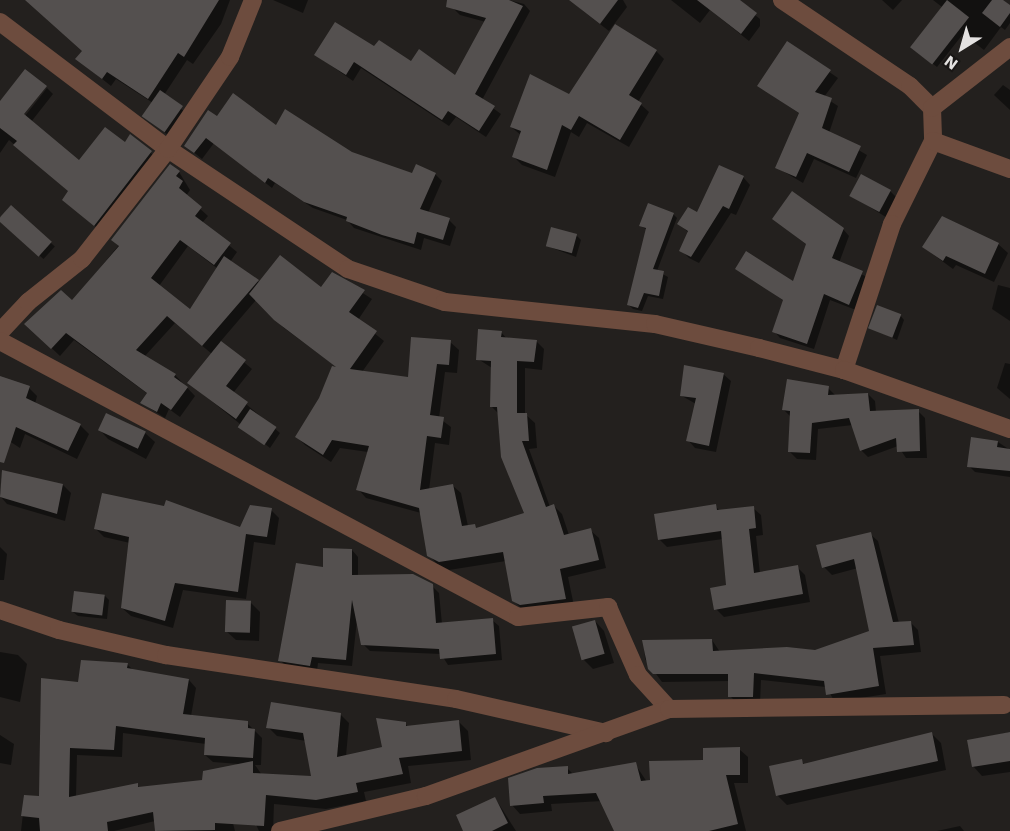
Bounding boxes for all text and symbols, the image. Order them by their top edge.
north arrow [932,18,992,78]
text: N [940,52,961,74]

